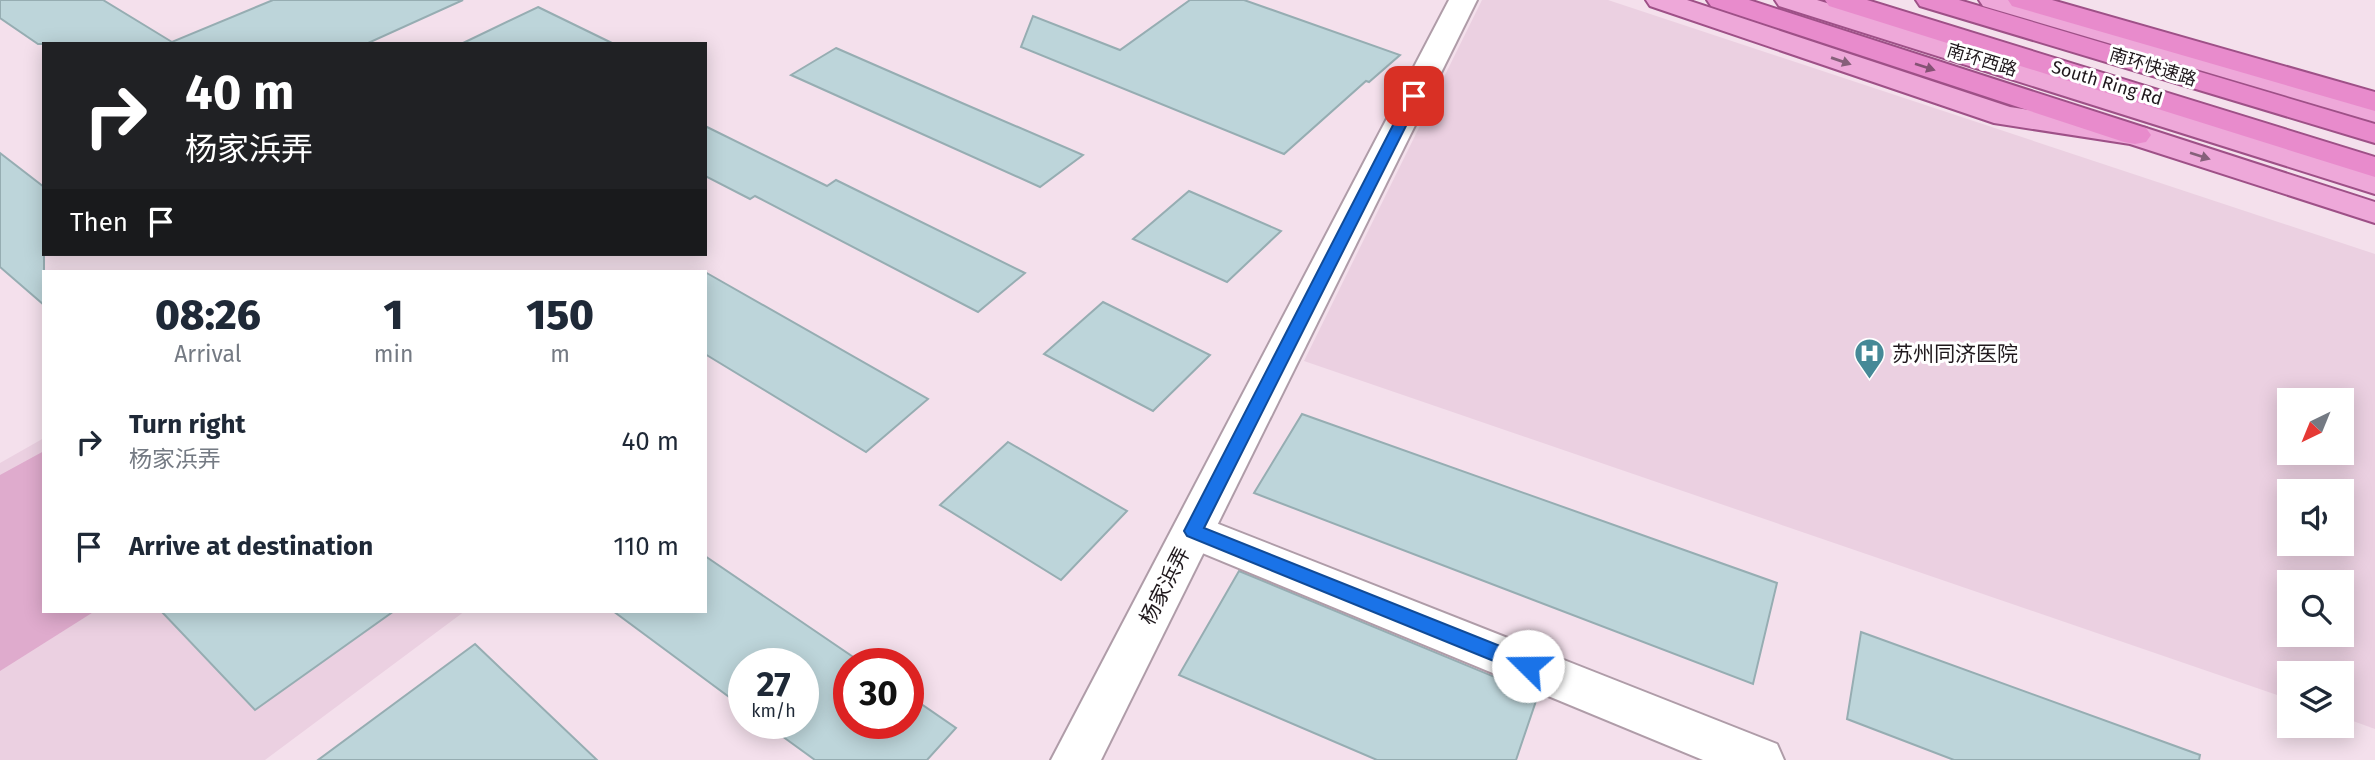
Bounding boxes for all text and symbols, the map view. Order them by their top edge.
street label: 南环西路 [1944,39,2020,81]
street label: 南环快速路 [2107,43,2199,91]
one-way arrow [1831,56,1852,67]
street label: South Ring Rd [2049,56,2165,110]
one-way arrow [1915,62,1936,73]
text: 40 m [185,63,294,122]
pin [1384,66,1444,126]
icon: right [70,70,161,161]
icon: arrive [1395,77,1433,115]
text: 杨家浜弄 [185,130,313,168]
one-way arrow [2190,151,2211,162]
icon: arrive [142,203,180,241]
text: Then [70,207,128,238]
text: 08:26 [155,290,261,340]
text: 1 [384,290,403,340]
text: 150 [526,290,594,340]
hospital icon: 苏州同济医院 [1852,337,1886,381]
text: Arrival [174,340,242,368]
text: min [374,340,413,368]
text: m [550,340,570,368]
place label: 苏州同济医院 [1892,341,2018,367]
north arrow [2277,388,2354,466]
map controls [2277,388,2354,738]
text: Turn right [129,409,246,440]
icon: right [70,423,108,461]
text: 40 m [621,426,679,457]
text: 杨家浜弄 [129,445,221,473]
button: sound [2277,479,2354,556]
icon: arrive [70,528,108,566]
text: Arrive at destination [129,531,373,562]
text: 110 m [613,531,679,562]
street label: 杨家浜弄 [1134,543,1196,629]
button: search [2277,570,2354,647]
position arrow [1491,629,1565,703]
speed limit sign: 30 [833,648,924,739]
button: layers [2277,661,2354,738]
text: 27 [756,663,791,705]
text: km/h [751,700,796,722]

